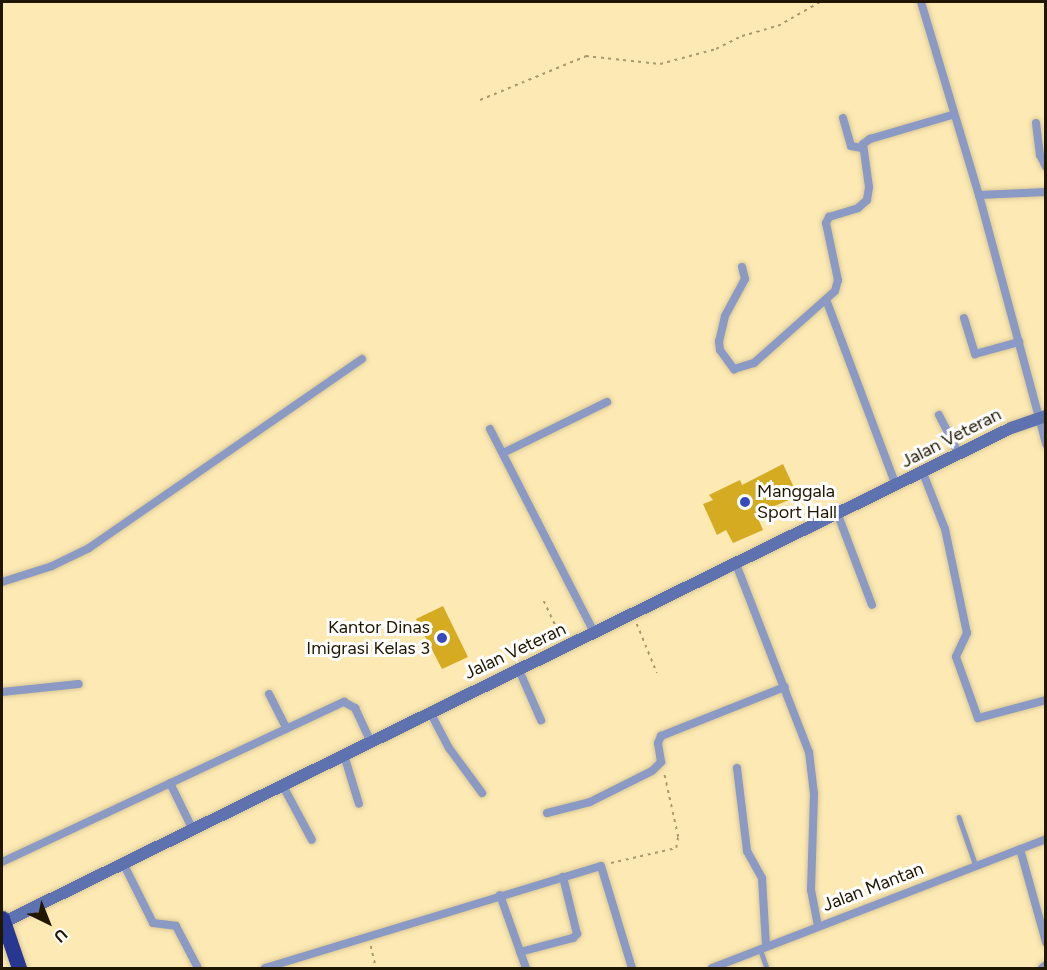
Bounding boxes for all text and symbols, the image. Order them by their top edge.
street label: Jalan Veteran [897,404,1005,472]
place label: Manggala Sport Hall [757,481,837,524]
marker: Manggala Sport Hall [738,495,752,509]
place label: Kantor Dinas Imigrasi Kelas 3 [306,617,430,660]
street label: Jalan Veteran [461,618,569,684]
marker: Kantor Dinas Imigrasi Kelas 3 [435,631,449,645]
street label: Jalan Mantan [819,858,927,916]
north arrow [18,892,78,952]
text: U [50,925,71,946]

